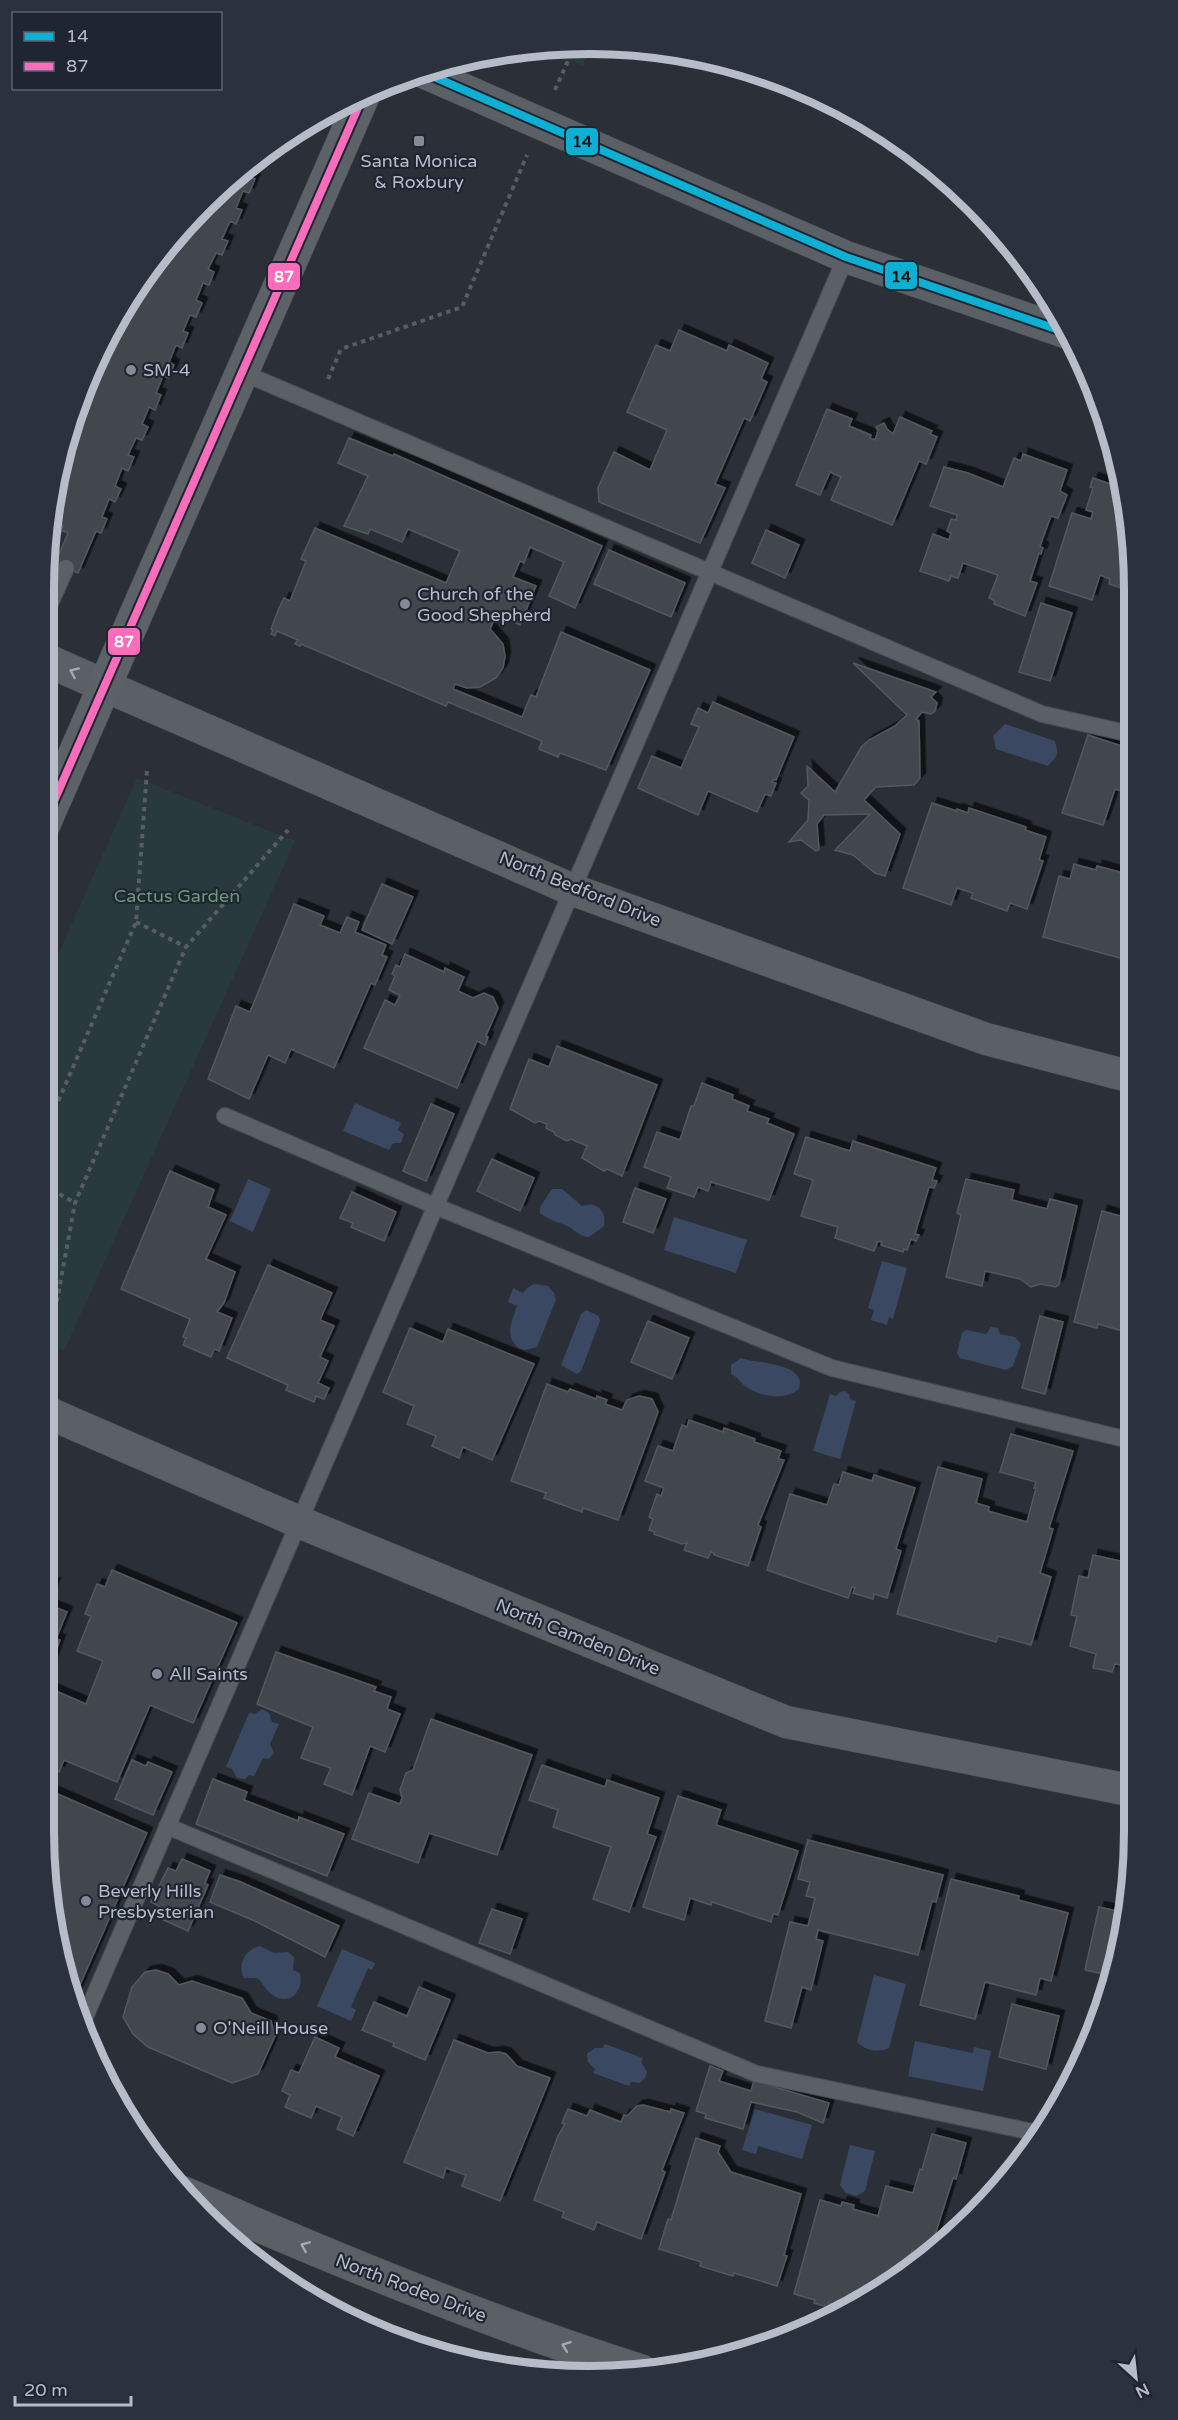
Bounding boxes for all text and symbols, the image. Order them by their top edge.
legend [12,12,222,90]
text: 14 [66,25,89,47]
text: 87 [66,55,89,77]
line badge: 14 [565,127,599,156]
text: 14 [572,132,592,152]
marker: Santa Monica & Roxbury [412,134,426,148]
place label: Santa Monica & Roxbury [361,150,477,193]
line badge: 14 [884,261,918,290]
line badge: 87 [267,262,301,291]
text: 87 [274,267,294,287]
text: 14 [891,267,911,287]
place label: SM-4 [143,359,190,381]
marker: SM-4 [124,363,138,377]
place label: Church of the Good Shepherd [417,583,551,626]
marker: Church of the Good Shepherd [398,597,412,611]
line badge: 87 [107,627,141,656]
text: 87 [114,632,134,652]
one-way arrow [70,668,81,680]
street label: North Bedford Drive [496,846,664,932]
park label: Cactus Garden [114,885,240,907]
street label: North Camden Drive [493,1594,663,1680]
place label: All Saints [169,1663,248,1685]
marker: All Saints [150,1667,164,1681]
place label: Beverly Hills Presbysterian [98,1880,214,1923]
marker: Beverly Hills Presbysterian [79,1894,93,1908]
place label: O'Neill House [213,2017,328,2039]
marker: O'Neill House [194,2021,208,2035]
one-way arrow [301,2241,312,2253]
street label: North Rodeo Drive [332,2249,490,2327]
one-way arrow [561,2341,571,2354]
north arrow [1106,2348,1166,2408]
scale bar [15,2369,130,2407]
text: 20 m [24,2379,68,2401]
text: N [1132,2379,1153,2402]

